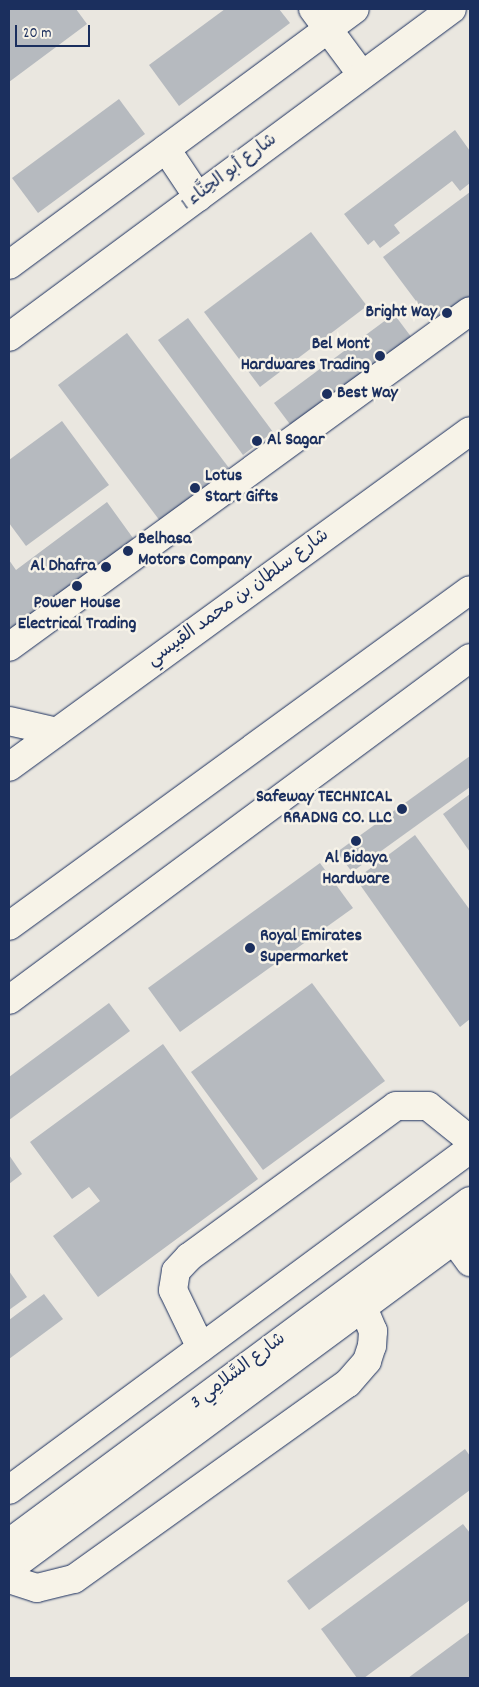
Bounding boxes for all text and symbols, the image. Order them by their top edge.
scale bar [18,15,92,47]
text: 20 m [23,23,51,45]
street label: شارع أبو الحِنَّاء 1 [178,130,282,216]
place label: Bright Way [366,302,437,324]
marker: Bright Way [441,307,453,319]
place label: Bel Mont Hardwares Trading [241,335,370,378]
marker: Bel Mont Hardwares Trading [374,350,386,362]
place label: Best Way [337,383,398,405]
marker: Best Way [321,388,333,400]
place label: Al Sagar [267,430,325,452]
marker: Al Sagar [251,435,263,447]
place label: Lotus Start Gifts [205,467,278,509]
marker: Lotus Start Gifts [189,482,201,494]
street label: شارع سلطان بن محمد القبيسي [144,526,334,672]
place label: Belhasa Motors Company [138,530,251,572]
marker: Belhasa Motors Company [122,545,134,557]
place label: Al Dhafra [30,556,96,578]
marker: Al Dhafra [100,561,112,573]
marker: Power House Electrical Trading [71,580,83,592]
place label: Power House Electrical Trading [18,594,136,636]
place label: Safeway TECHNICAL RRADNG CO. LLC [256,788,392,831]
marker: Safeway TECHNICAL RRADNG CO. LLC [396,803,408,815]
marker: Al Bidaya Hardware [350,835,362,847]
place label: Al Bidaya Hardware [322,849,390,892]
place label: Royal Emirates Supermarket [260,927,362,970]
marker: Royal Emirates Supermarket [244,942,256,954]
street label: شارع السَّلامِي 3 [187,1329,291,1415]

